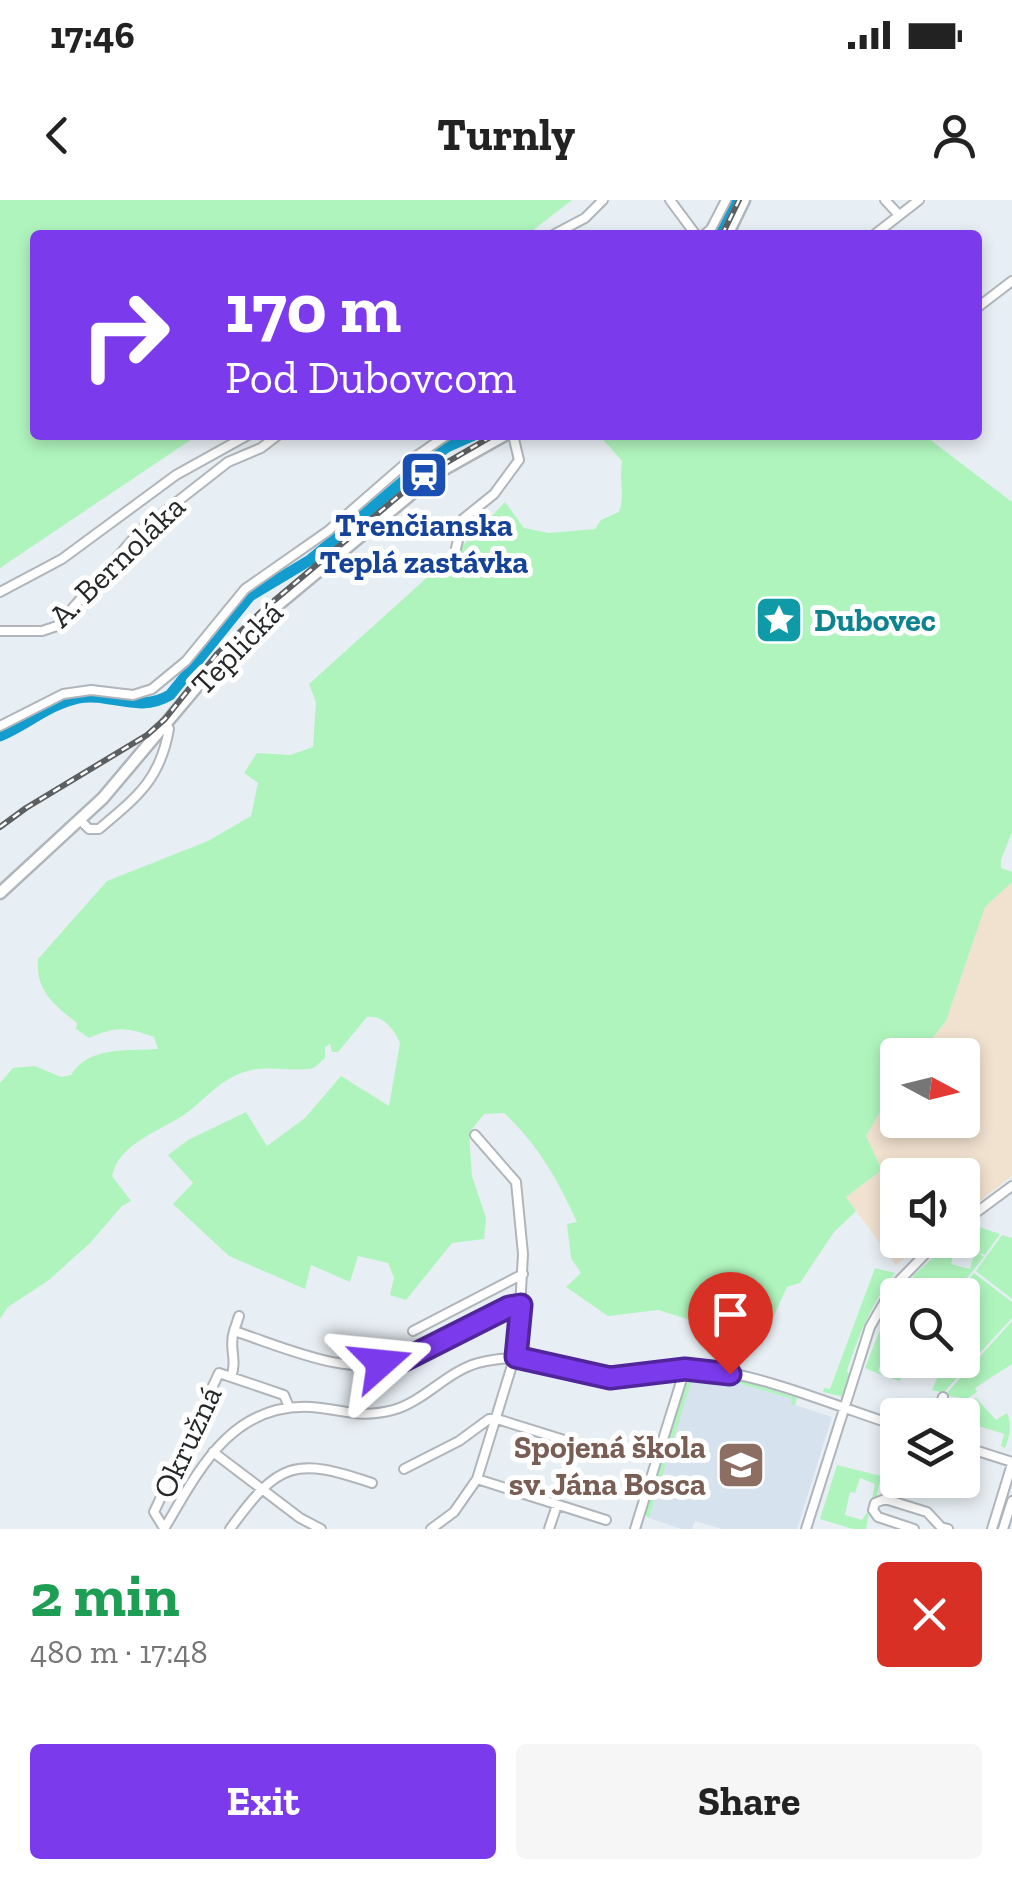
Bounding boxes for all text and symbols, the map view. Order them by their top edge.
text: 17:46 [50,12,135,58]
icon: back [30,108,85,163]
text: Turnly [437,108,575,162]
icon: person [927,108,982,163]
text: 170 m [225,266,401,350]
icon: right [60,270,190,400]
text: Pod Dubovcom [225,351,516,405]
station icon: Trenčianska Teplá zastávka [398,449,450,501]
street label: A. Bernoláka [41,487,193,635]
place label: Trenčianska Teplá zastávka [319,506,529,581]
street label: Teplická [183,594,291,702]
place icon: Dubovec [753,594,805,646]
place label: Dubovec [814,601,936,639]
north arrow [880,1038,980,1138]
map controls [880,1038,980,1498]
button: sound [880,1158,980,1258]
pin [688,1272,773,1375]
button: search [880,1278,980,1378]
icon: arrive [703,1287,758,1342]
position arrow [329,1311,433,1415]
street label: Okružná [145,1380,229,1504]
button: layers [880,1398,980,1498]
place label: Spojená škola sv. Jána Bosca [509,1428,706,1503]
school or university icon: Spojená škola sv. Jána Bosca [715,1439,767,1491]
text: 2 min [30,1559,180,1631]
button: close [877,1562,982,1667]
text: 480 m · 17:48 [30,1633,208,1671]
button: Exit [30,1744,496,1859]
button: Share [516,1744,982,1859]

